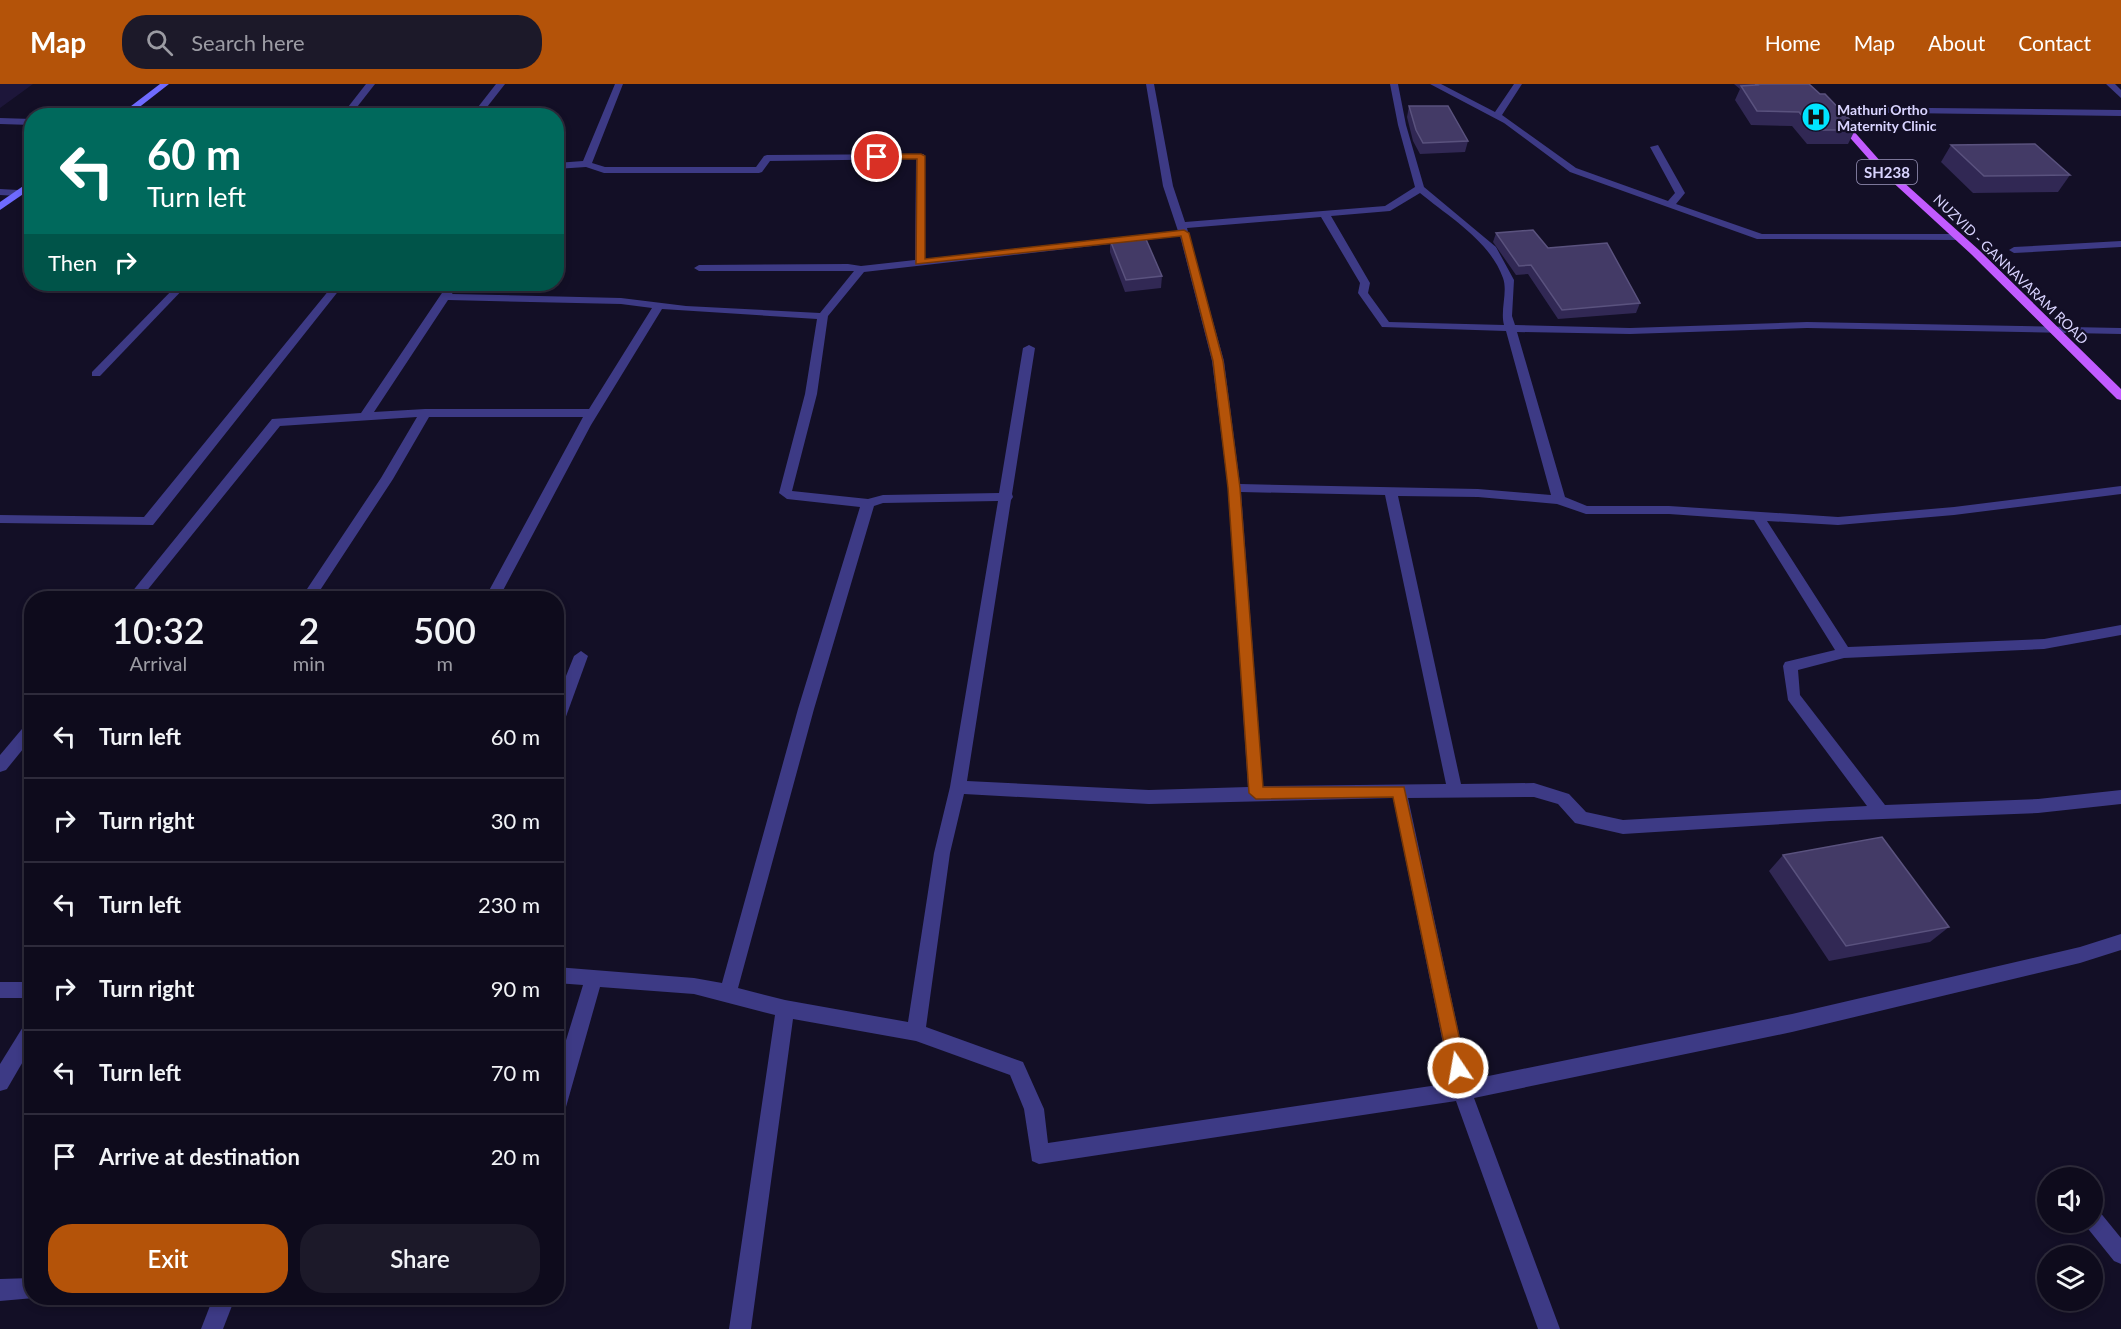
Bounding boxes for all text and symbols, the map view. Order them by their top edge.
search box [122,15,542,69]
text: Map [30,25,86,59]
icon: search [143,26,176,59]
text: Search here [191,29,305,56]
text: Home [1765,30,1821,55]
text: Map [1854,30,1895,55]
text: About [1928,30,1985,55]
text: Contact [2018,30,2091,55]
hospital icon: Mathuri Ortho Maternity Clinic [1800,101,1832,133]
place label: Mathuri Ortho Maternity Clinic [1837,101,1937,134]
text: 60 m [147,129,241,179]
pin [851,131,902,182]
icon: left [48,132,126,210]
icon: arrive [860,140,893,173]
road number: SH238 [1857,160,1917,184]
text: Turn left [147,180,246,213]
street label: NUZVID - GANNAVARAM ROAD [1930,191,2092,347]
icon: right [109,246,142,279]
text: Then [48,249,97,276]
text: 10:32 [112,608,205,652]
text: 2 [299,608,319,652]
text: 500 [413,608,476,652]
text: Arrival [130,651,187,675]
text: min [293,651,325,675]
text: m [436,651,453,675]
icon: left [48,720,81,753]
text: Turn left [99,723,181,750]
text: 60 m [491,723,540,750]
icon: right [48,804,81,837]
text: Turn right [99,807,194,834]
text: 30 m [491,807,540,834]
icon: left [48,888,81,921]
text: Turn left [99,891,181,918]
text: 230 m [478,891,540,918]
icon: right [48,972,81,1005]
text: Turn right [99,975,194,1002]
text: 90 m [491,975,540,1002]
position arrow [1426,1036,1490,1100]
icon: left [48,1056,81,1089]
text: Turn left [99,1059,181,1086]
text: 70 m [491,1059,540,1086]
icon: arrive [48,1140,81,1173]
text: Arrive at destination [99,1143,300,1170]
text: 20 m [491,1143,540,1170]
map controls [2037,1167,2103,1311]
button: sound [2037,1167,2103,1233]
button: Exit [48,1224,288,1293]
button: Share [300,1224,540,1293]
button: layers [2037,1245,2103,1311]

